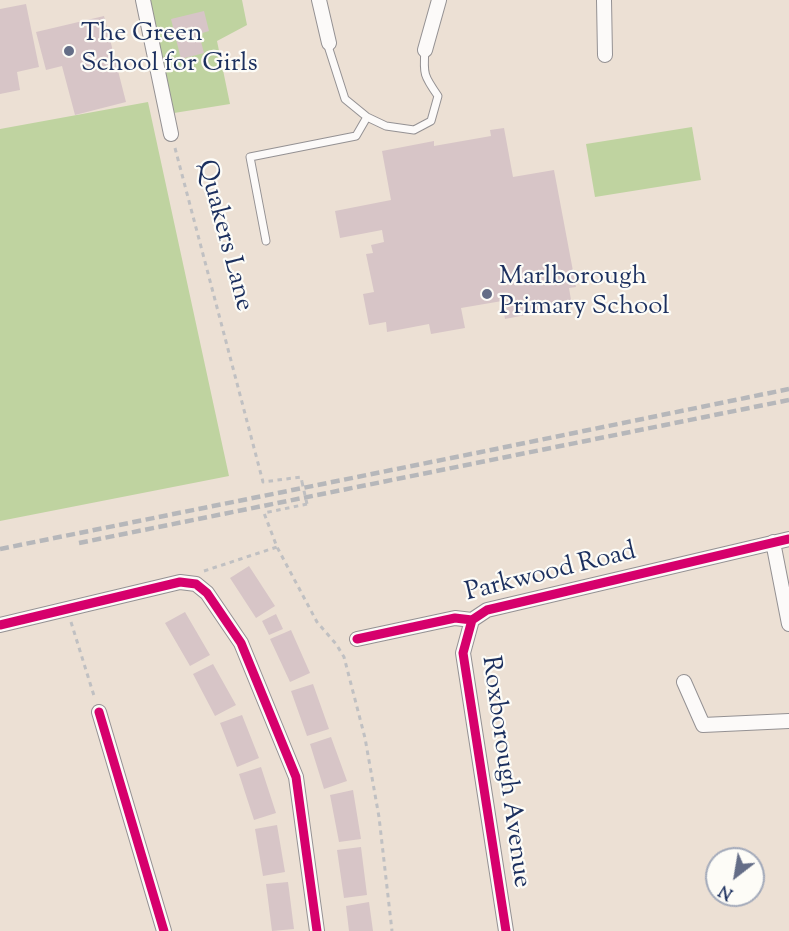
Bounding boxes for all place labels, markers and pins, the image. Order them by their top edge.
place label: The Green School for Girls [81,20,258,82]
marker: The Green School for Girls [62,44,76,58]
place label: Marlborough Primary School [499,263,669,324]
marker: Marlborough Primary School [480,287,494,301]

